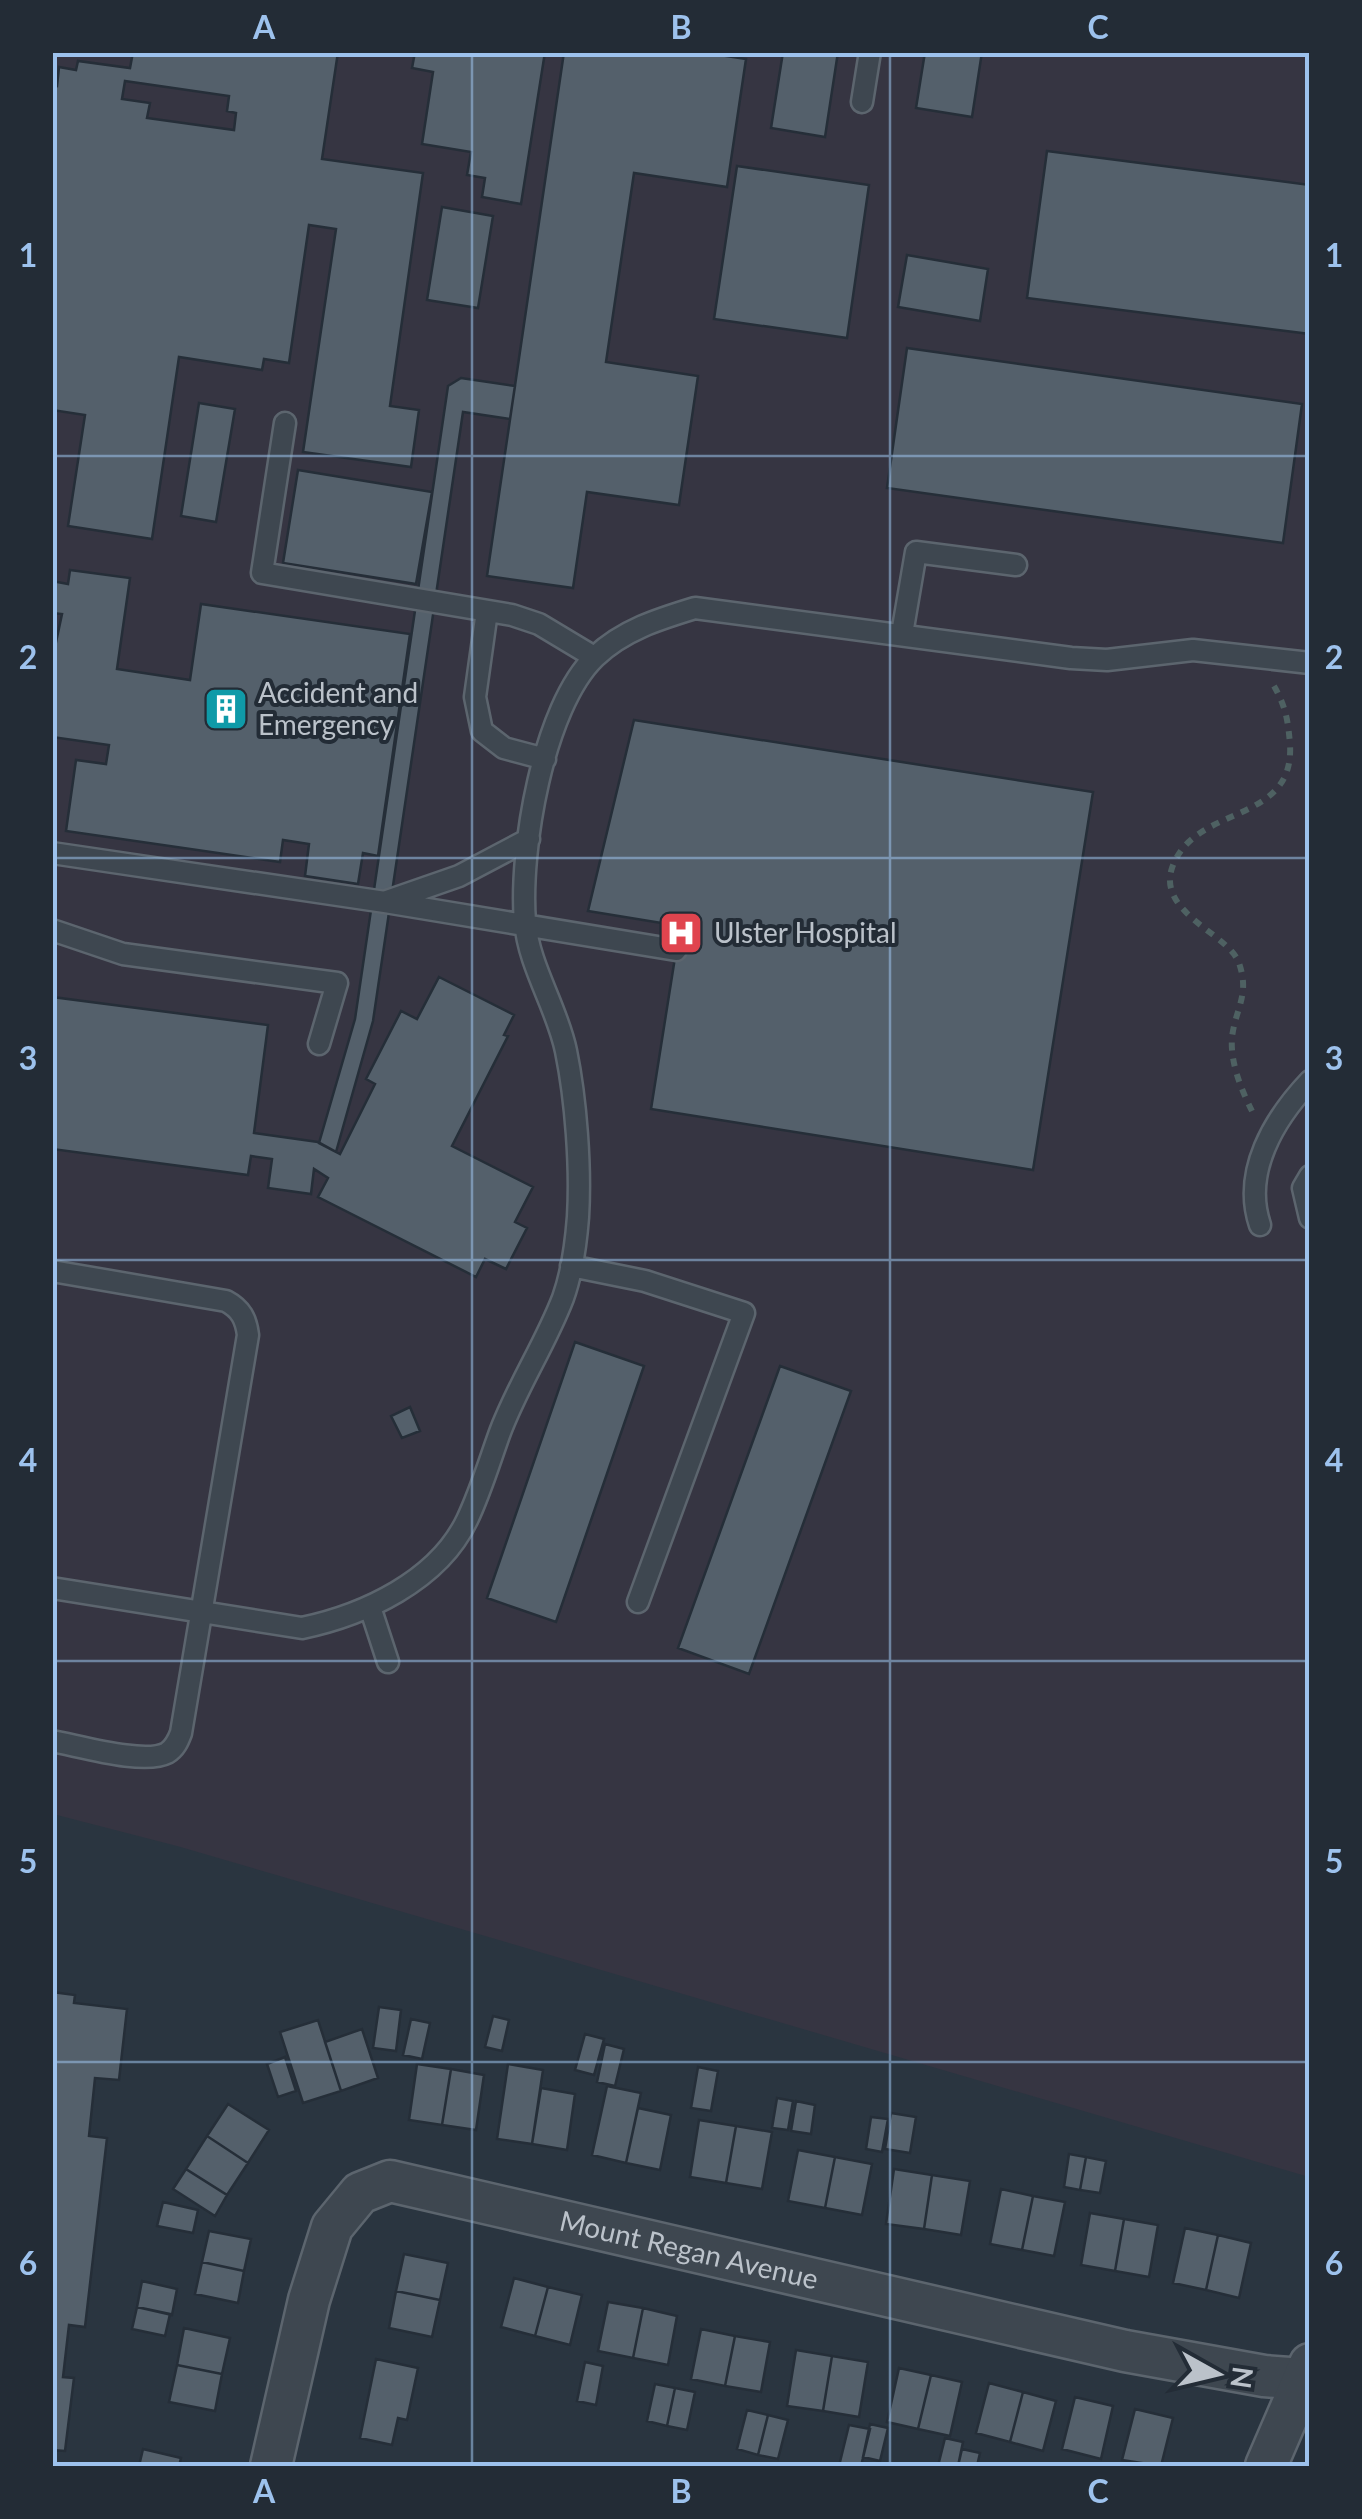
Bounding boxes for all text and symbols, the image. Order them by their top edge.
text: A [252,7,276,46]
text: B [670,7,692,46]
text: C [1087,7,1109,46]
text: 1 [19,235,37,274]
text: 1 [1325,235,1343,274]
text: 2 [19,637,37,676]
text: 2 [1325,637,1343,676]
place label: Accident and Emergency [258,675,418,741]
building icon: Accident and Emergency [203,686,249,732]
hospital icon: Ulster Hospital [658,910,704,956]
place label: Ulster Hospital [714,915,897,949]
text: 3 [19,1038,37,1077]
text: 3 [1325,1038,1343,1077]
text: 4 [19,1440,37,1479]
text: 4 [1325,1440,1343,1479]
text: 5 [19,1841,37,1880]
text: 5 [1325,1841,1343,1880]
street label: Mount Regan Avenue [557,2203,822,2296]
text: 6 [19,2243,37,2282]
text: 6 [1325,2243,1343,2282]
north arrow [1167,2324,1267,2424]
text: N [1224,2365,1261,2391]
text: A [252,2471,276,2510]
text: B [670,2471,692,2510]
text: C [1087,2471,1109,2510]

